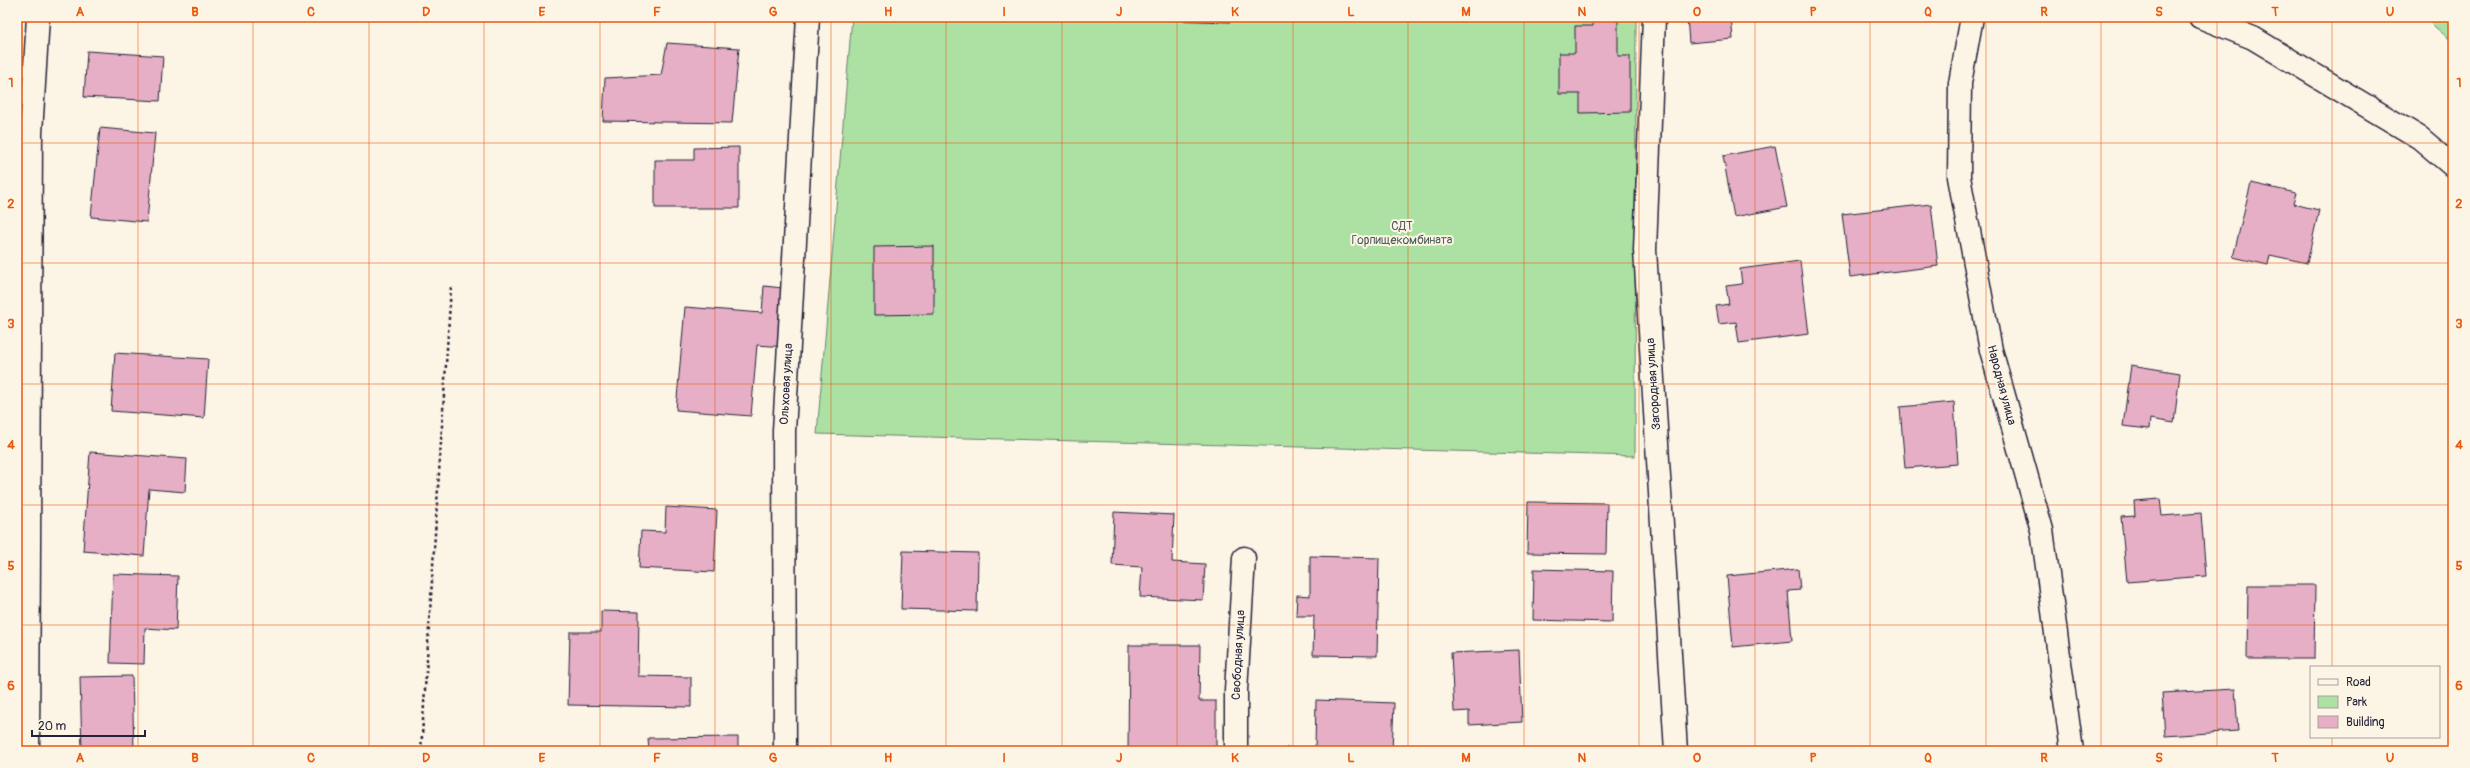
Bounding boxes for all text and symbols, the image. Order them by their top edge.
text: A [76,4,85,20]
text: B [191,4,199,20]
text: C [307,4,315,20]
text: D [422,4,430,20]
text: E [539,4,546,20]
text: F [653,4,661,20]
text: G [769,4,778,20]
text: H [884,4,892,20]
text: I [1002,4,1006,20]
text: J [1116,4,1122,20]
text: K [1231,4,1239,20]
text: L [1347,4,1355,20]
text: M [1461,4,1471,20]
text: N [1578,4,1587,20]
text: O [1693,4,1702,20]
text: P [1809,4,1817,20]
text: Q [1924,4,1932,20]
text: R [2040,4,2048,20]
text: S [2155,4,2163,20]
text: T [2270,4,2279,20]
text: U [2386,4,2395,20]
text: 1 [8,75,14,91]
text: 1 [2456,75,2462,91]
text: 2 [7,196,15,212]
text: 2 [2455,196,2463,212]
park label: СДТ Горпищекомбината [1352,219,1453,248]
text: 3 [7,316,15,332]
text: 3 [2455,316,2463,332]
street label: Загородная улица [1643,337,1664,431]
street label: Ольховая улица [777,343,796,425]
street label: Народная улица [1984,343,2020,427]
text: 4 [7,437,15,453]
text: 4 [2455,437,2463,453]
text: 5 [7,558,15,574]
text: 5 [2455,558,2463,574]
street label: Свободная улица [1229,609,1248,700]
legend [2310,666,2440,738]
text: Road [2346,675,2371,690]
text: 6 [7,678,15,694]
text: 6 [2455,678,2463,694]
text: Park [2346,695,2367,710]
scale bar [32,712,145,738]
text: Building [2346,715,2385,730]
text: 20 m [38,719,67,734]
text: A [76,750,85,766]
text: B [191,750,199,766]
text: C [307,750,315,766]
text: D [422,750,430,766]
text: E [539,750,546,766]
text: F [653,750,661,766]
text: G [769,750,778,766]
text: H [884,750,892,766]
text: I [1002,750,1006,766]
text: J [1116,750,1122,766]
text: K [1231,750,1239,766]
text: L [1347,750,1355,766]
text: M [1461,750,1471,766]
text: N [1578,750,1587,766]
text: O [1693,750,1702,766]
text: P [1809,750,1817,766]
text: Q [1924,750,1932,766]
text: R [2040,750,2048,766]
text: S [2155,750,2163,766]
text: T [2270,750,2279,766]
text: U [2386,750,2395,766]

